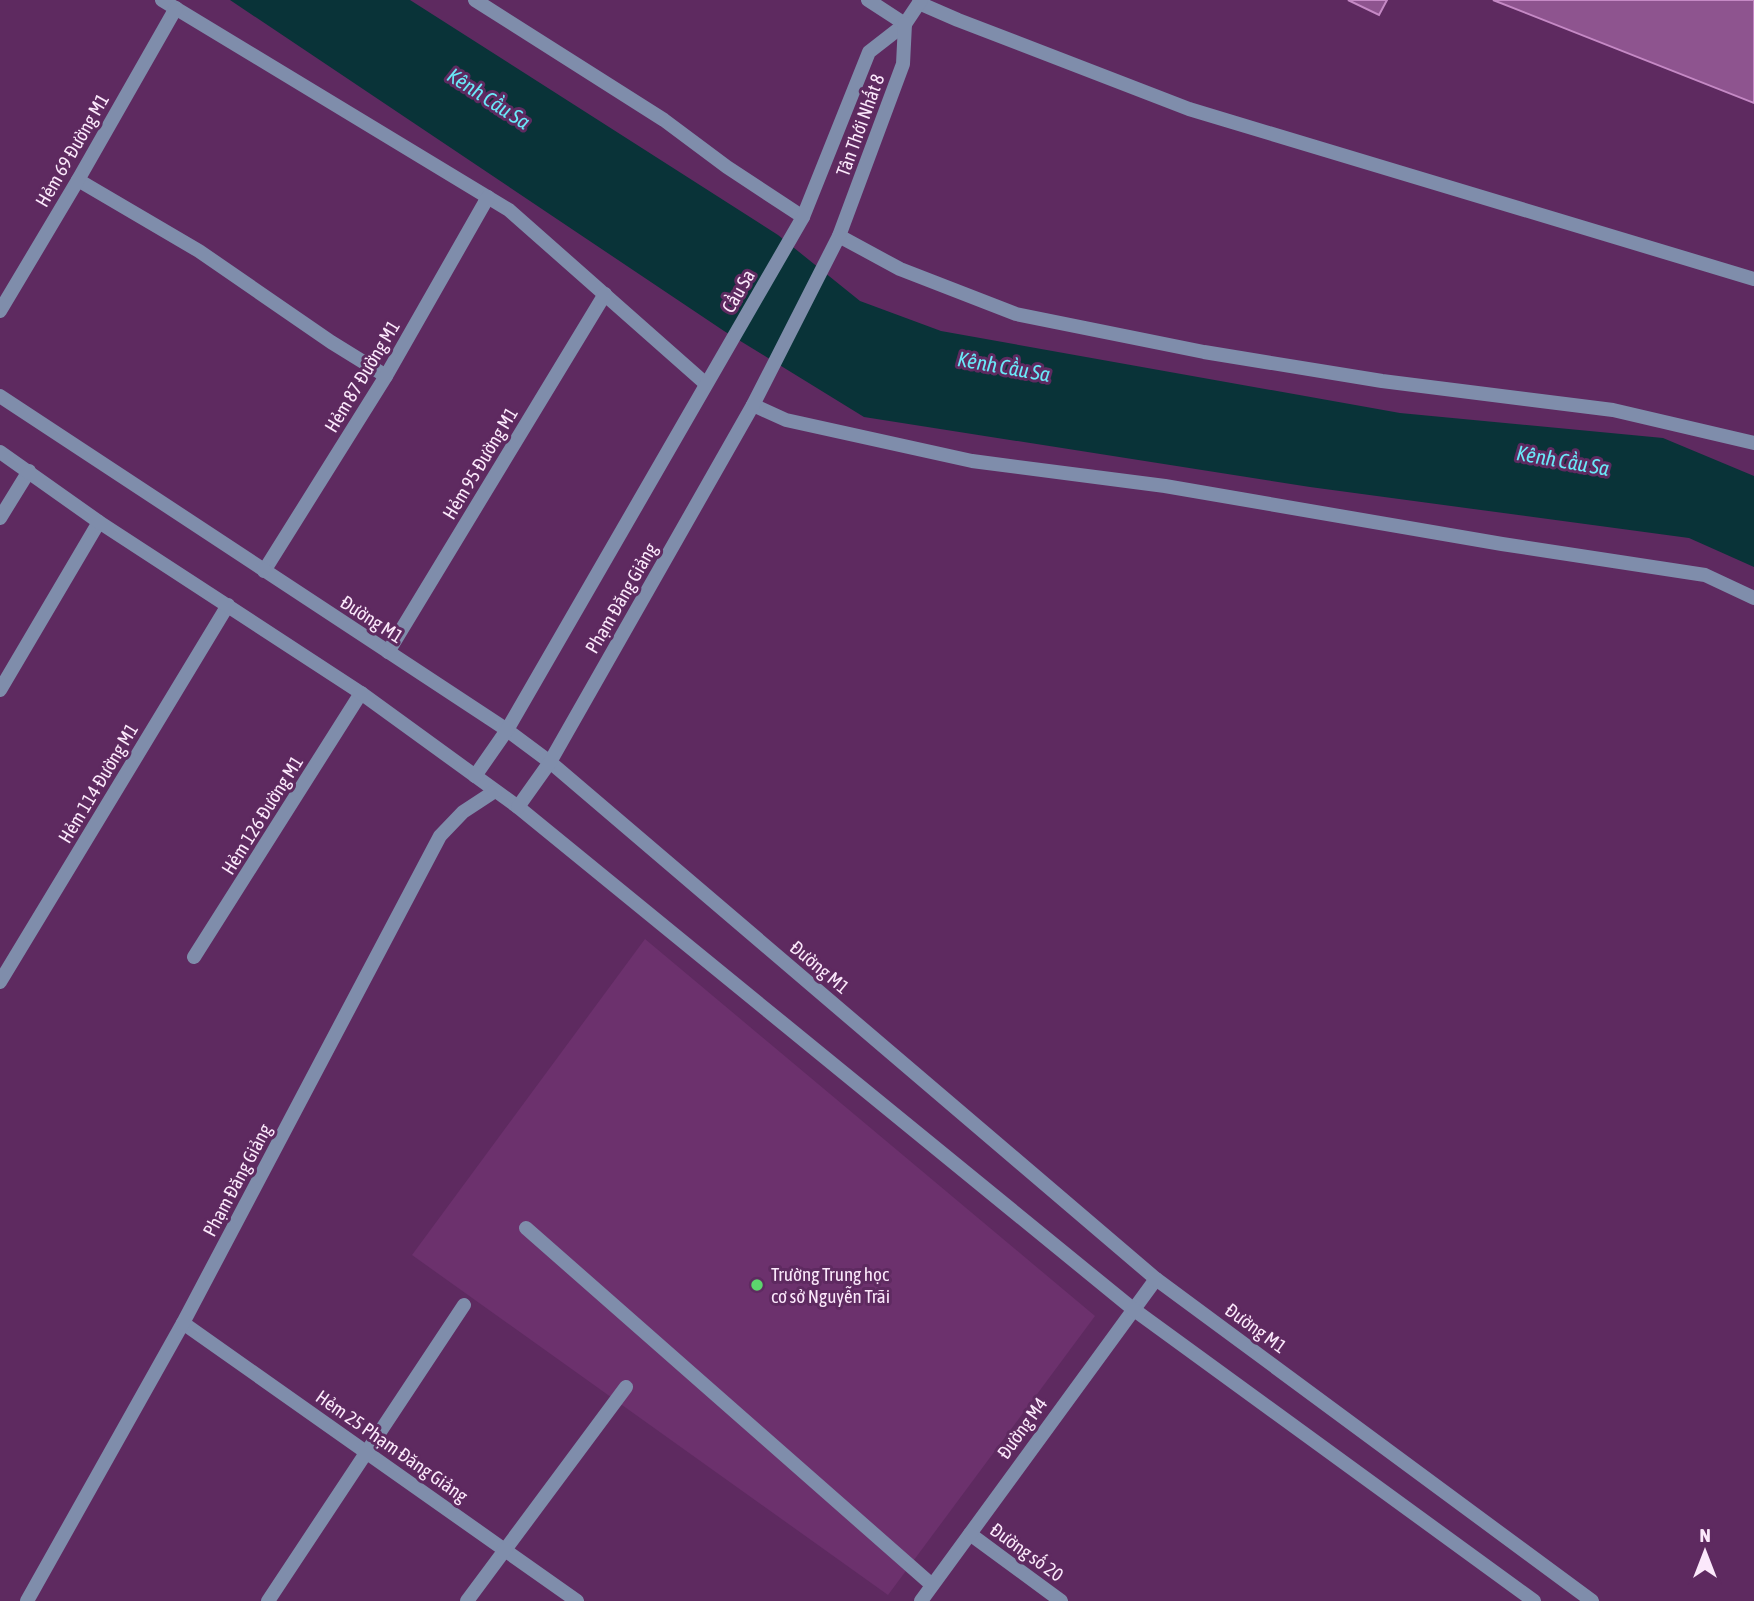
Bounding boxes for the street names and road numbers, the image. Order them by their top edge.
street label: Tân Thới Nhất 8 [831,71,889,179]
street label: Hẻm 69 Đường M1 [31,90,113,210]
street label: Cầu Sa [717,266,759,316]
street label: Hẻm 87 Đường M1 [320,316,404,436]
street label: Hẻm 95 Đường M1 [438,403,522,523]
street label: Phạm Đăng Giảng [581,538,662,657]
street label: Đường M1 [336,591,408,647]
street label: Hẻm 114 Đường M1 [54,719,142,847]
street label: Hẻm 126 Đường M1 [217,752,307,878]
street label: Đường M1 [786,936,854,998]
street label: Phạm Đăng Giảng [198,1119,276,1240]
street label: Đường M1 [1221,1298,1291,1358]
street label: Hẻm 25 Phạm Đăng Giảng [312,1385,473,1507]
street label: Đường M4 [992,1393,1052,1463]
street label: Đường số 20 [986,1518,1068,1586]

